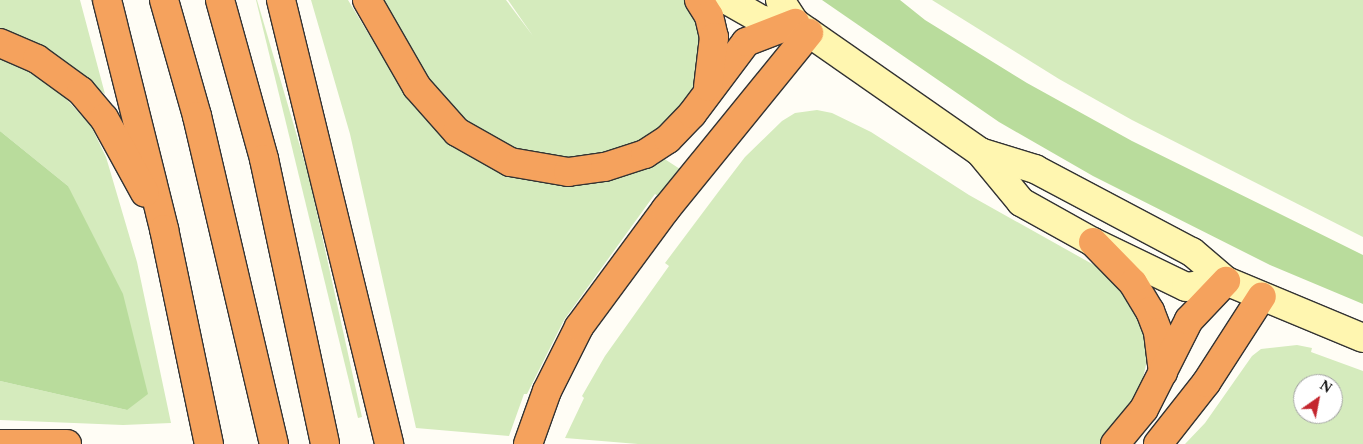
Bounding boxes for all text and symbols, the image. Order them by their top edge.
north arrow [1293,374,1343,424]
text: N [1315,375,1336,399]

